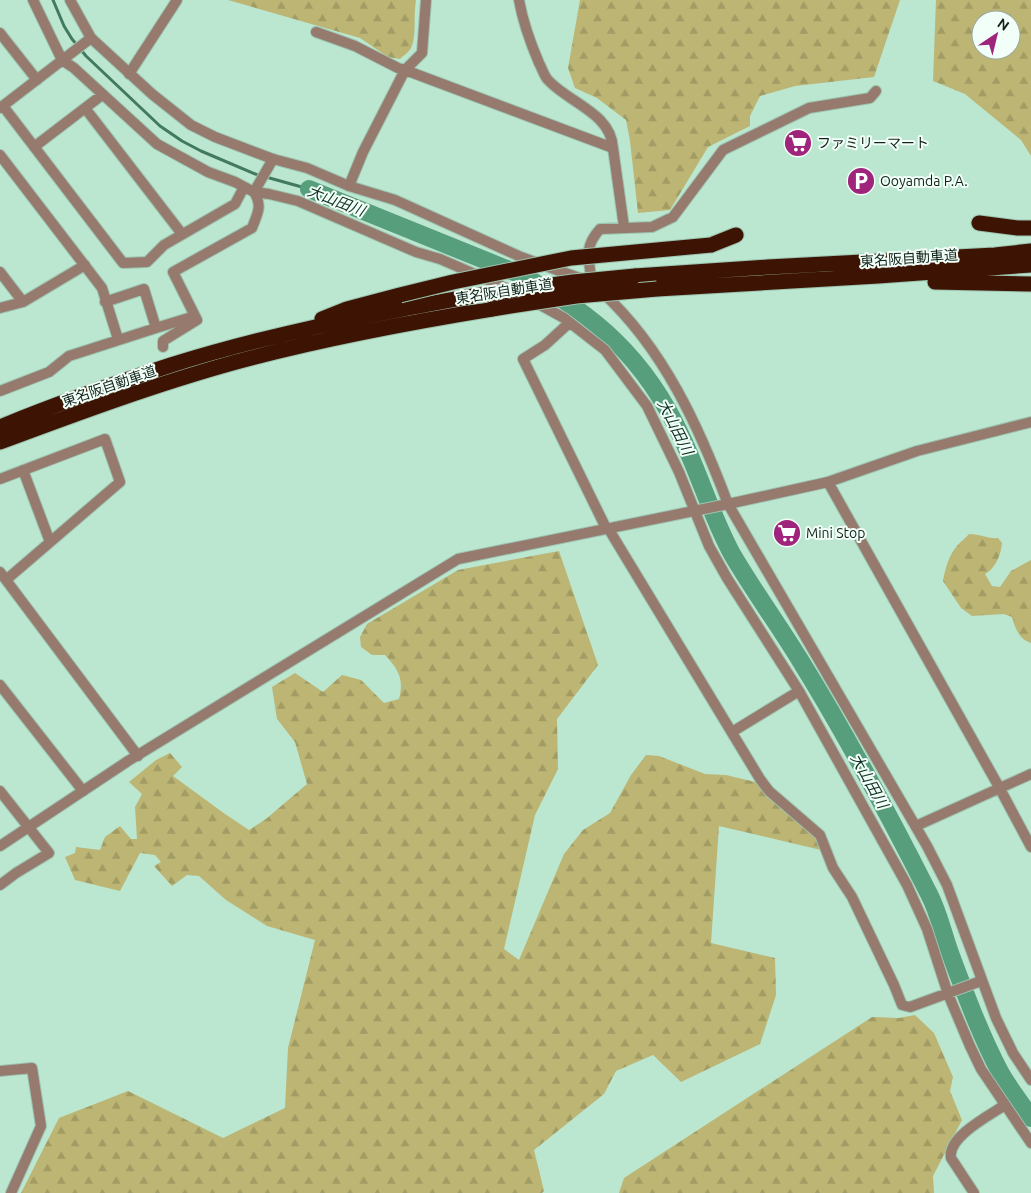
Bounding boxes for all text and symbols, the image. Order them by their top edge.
north arrow [971,10,1021,60]
text: N [995,15,1012,34]
supermarket icon: ファミリーマート [783,128,813,158]
place label: ファミリーマート [817,135,929,151]
parking icon: Ooyamda P.A. [846,166,876,196]
place label: Ooyamda P.A. [880,173,968,189]
water label: 大山田川 [305,182,369,220]
street label: 東名阪自動車道 [860,247,958,269]
street label: 東名阪自動車道 [454,275,554,307]
street label: 東名阪自動車道 [60,362,158,410]
water label: 大山田川 [654,396,698,459]
supermarket icon: Mini Stop [772,518,802,548]
place label: Mini Stop [806,525,865,541]
water label: 大山田川 [847,750,892,813]

